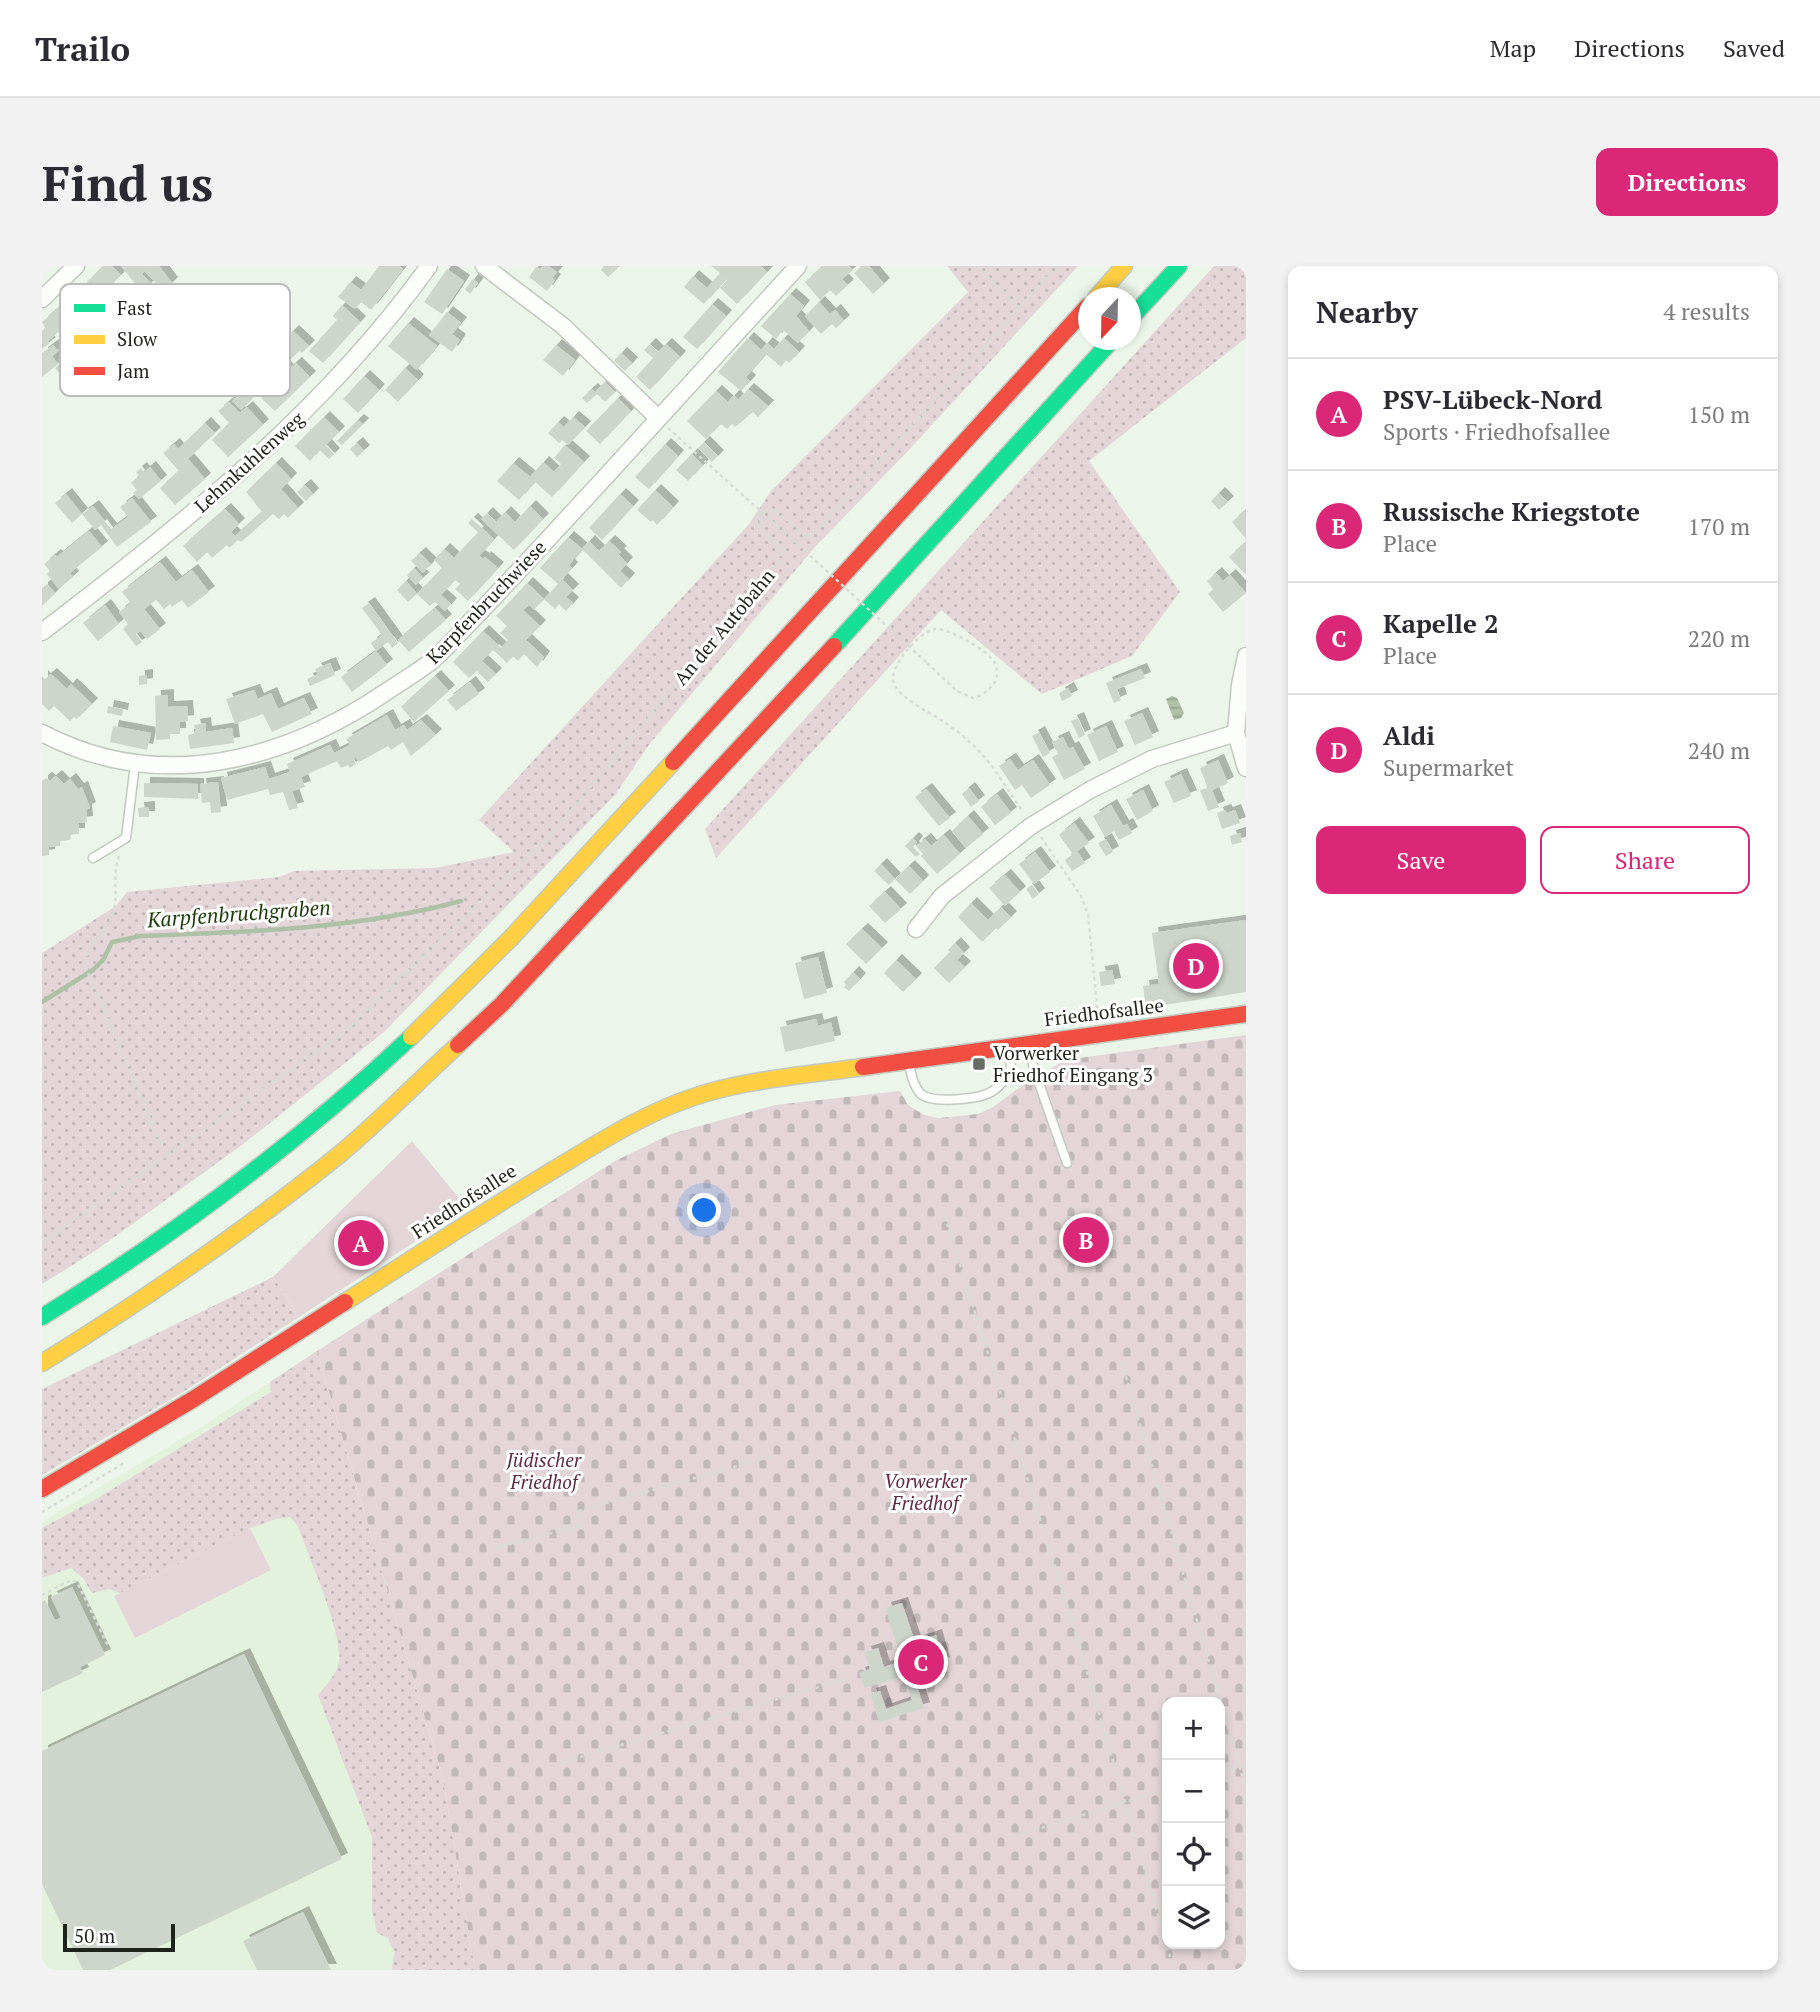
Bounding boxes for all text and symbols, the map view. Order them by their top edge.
text: Trailo [35,27,130,70]
text: Map [1490,32,1536,64]
text: Directions [1574,32,1685,64]
text: Saved [1723,32,1785,64]
button: Directions [1596,148,1778,216]
text: Find us [42,150,213,215]
legend [60,284,290,396]
north arrow [1078,287,1141,350]
text: Nearby [1316,292,1418,332]
text: Fast [117,295,152,320]
text: 4 results [1663,296,1750,327]
text: Slow [117,326,158,351]
text: Jam [117,358,150,383]
text: PSV-Lübeck-Nord [1383,382,1602,416]
text: A [1331,399,1347,430]
text: 150 m [1688,399,1750,430]
street label: Lehmkuhlenweg [189,405,309,517]
text: Sports · Friedhofsallee [1383,416,1610,447]
text: Russische Kriegstote [1383,494,1640,528]
text: B [1332,511,1346,542]
text: 170 m [1688,511,1750,542]
text: Place [1383,528,1437,559]
street label: Karpfenbruchwiese [420,535,551,669]
street label: An der Autobahn [668,563,780,690]
text: Kapelle 2 [1383,606,1499,640]
text: C [1332,623,1347,654]
text: 220 m [1688,623,1750,654]
text: Place [1383,640,1437,671]
text: Aldi [1383,718,1435,752]
text: D [1331,735,1347,766]
text: 240 m [1688,735,1750,766]
text: Supermarket [1383,752,1514,783]
button: Save [1316,826,1526,894]
button: Share [1540,826,1750,894]
water label: Karpfenbruchgraben [145,893,332,933]
pin: D [1173,940,1219,992]
street label: Friedhofsallee [1043,992,1165,1031]
place label: Vorwerker Friedhof Eingang 3 [993,1040,1153,1087]
marker: Vorwerker Friedhof Eingang 3 [971,1056,987,1072]
street label: Friedhofsallee [407,1157,521,1244]
your location [687,1193,721,1227]
pin: B [1063,1214,1109,1266]
pin: A [338,1217,384,1269]
park label: Jüdischer Friedhof [506,1447,582,1494]
park label: Vorwerker Friedhof [884,1468,967,1515]
pin: C [898,1636,944,1688]
map controls [1162,1697,1225,1949]
button: + [1162,1697,1225,1760]
button: − [1162,1760,1225,1823]
button: locate [1162,1823,1225,1886]
button: layers [1162,1886,1225,1949]
scale bar [63,1921,175,1953]
text: 50 m [74,1923,115,1948]

